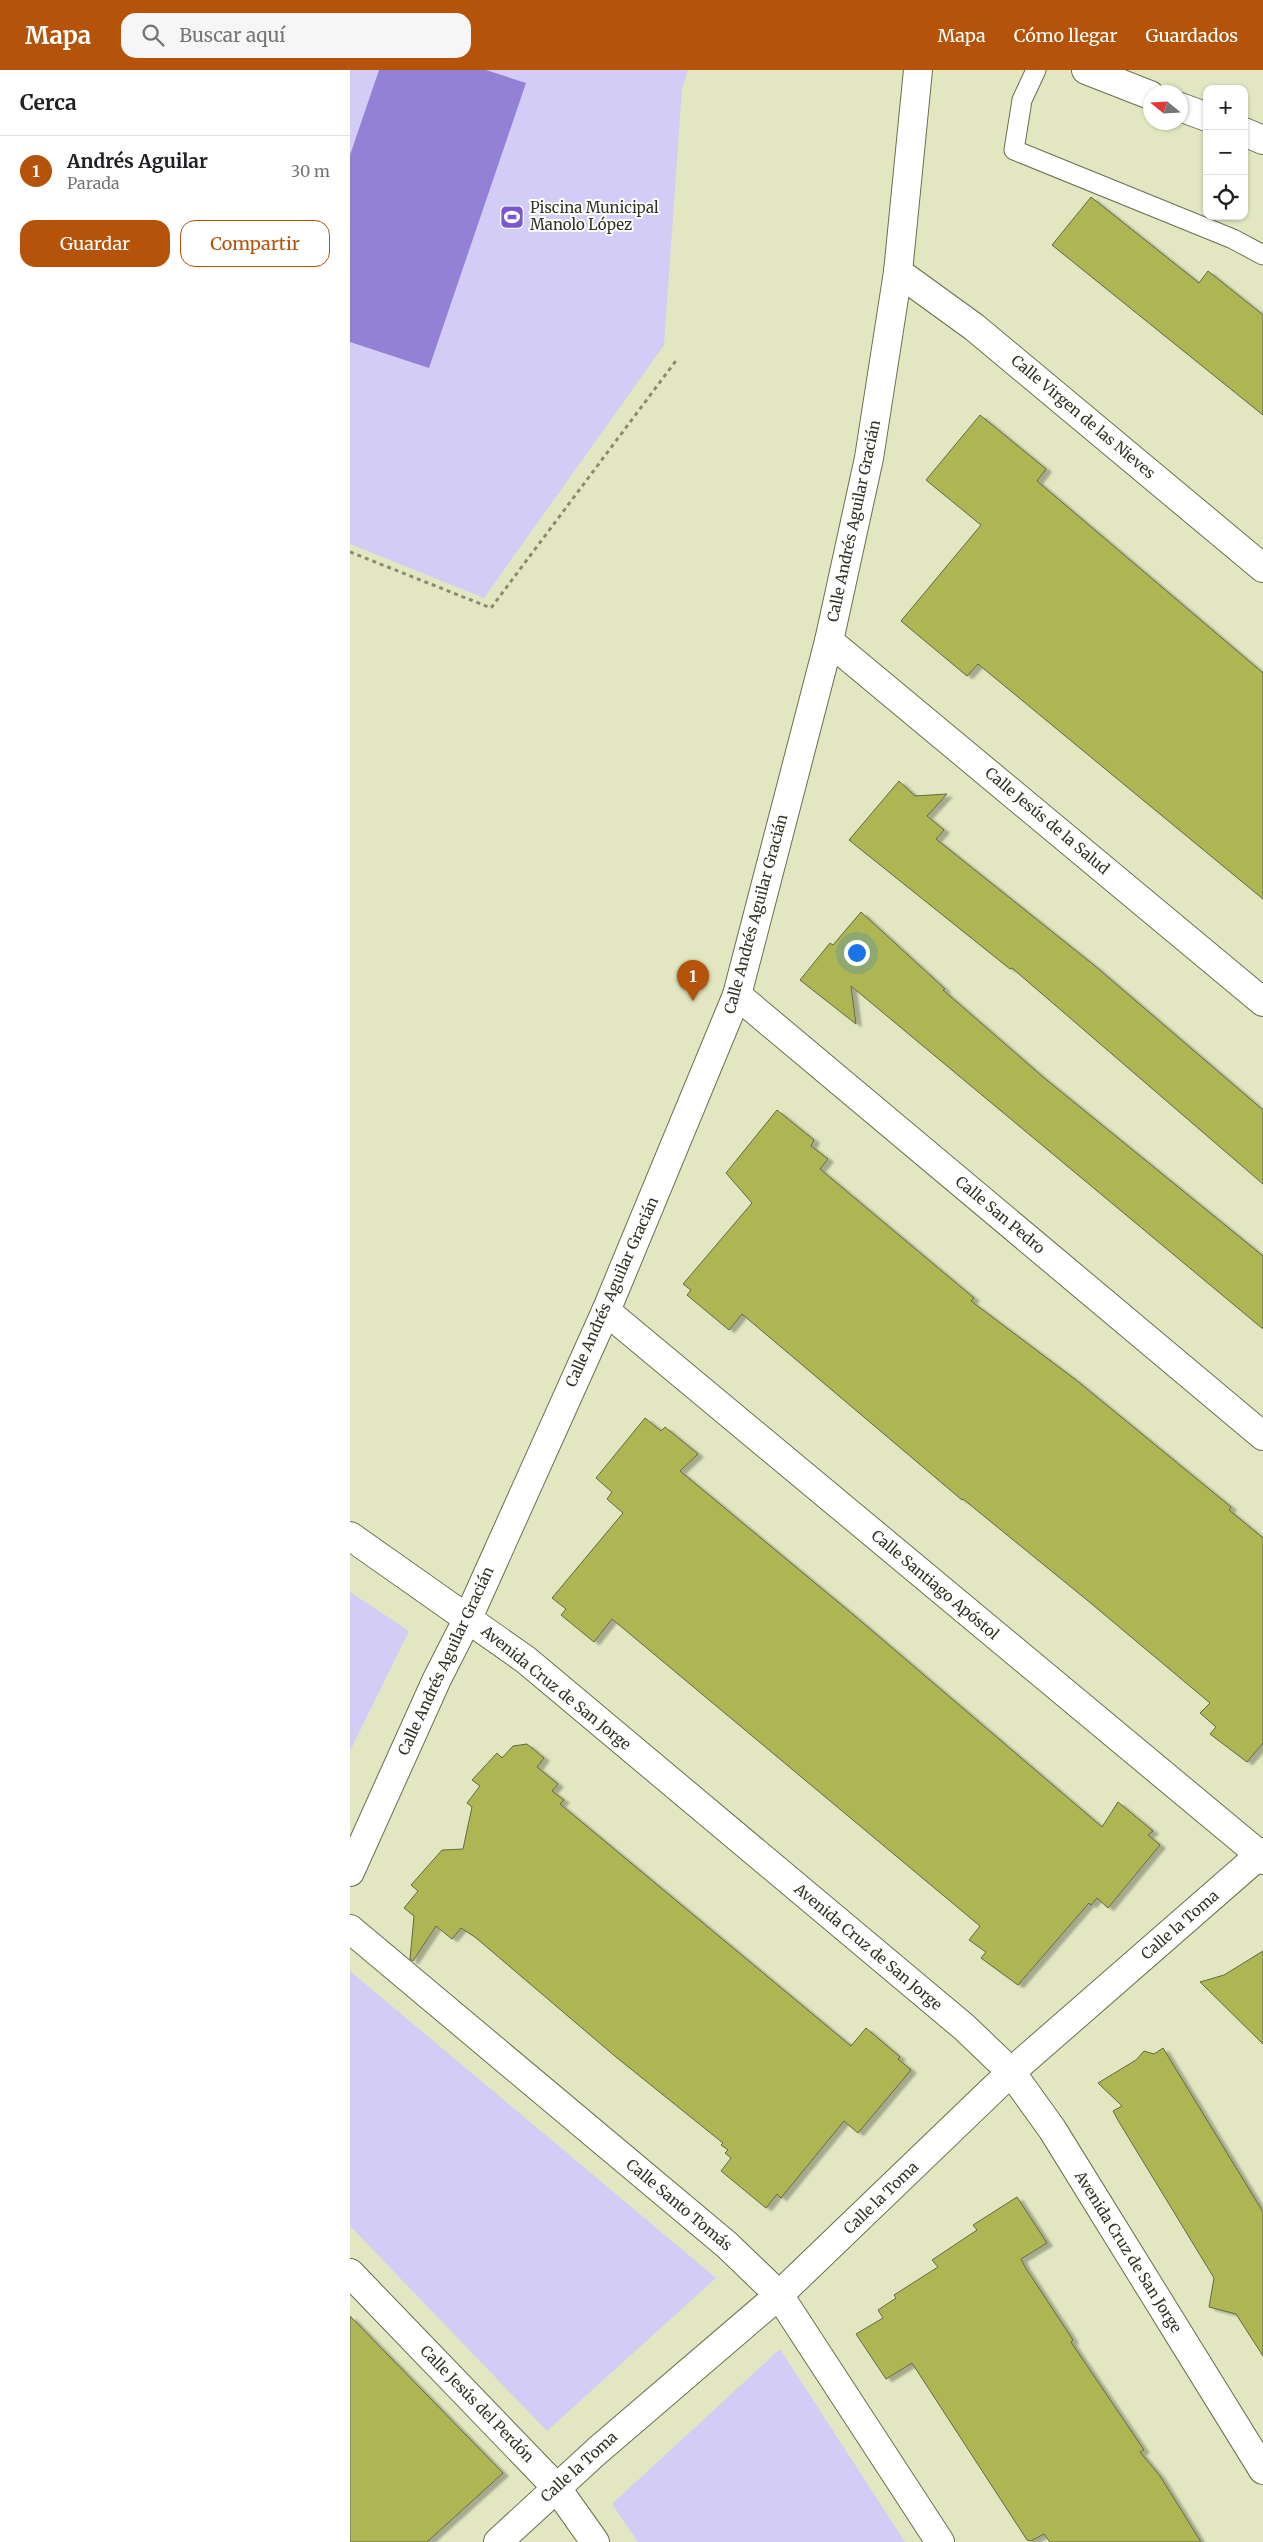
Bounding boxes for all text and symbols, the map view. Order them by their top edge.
search box [121,13,471,58]
text: Mapa [25,20,91,51]
icon: search [139,21,167,49]
text: Buscar aquí [179,23,285,47]
text: Mapa [937,24,986,47]
text: Cómo llegar [1014,24,1117,47]
text: Guardados [1145,24,1238,47]
north arrow [1143,85,1188,130]
map controls [1203,85,1248,220]
button: + [1203,85,1248,130]
text: Cerca [20,89,77,116]
button: − [1203,130,1248,175]
text: Andrés Aguilar [67,149,208,173]
text: 1 [32,161,40,181]
text: 30 m [291,161,330,181]
text: Parada [67,173,120,193]
button: locate [1203,175,1248,220]
place label: Piscina Municipal Manolo López [530,198,659,234]
sports icon: Piscina Municipal Manolo López [499,204,525,230]
button: Guardar [20,220,170,267]
button: Compartir [180,220,330,267]
street label: Calle Virgen de las Nieves [1007,351,1159,482]
street label: Calle Andrés Aguilar Gracián [823,418,884,624]
street label: Calle Jesús de la Salud [981,763,1113,878]
street label: Calle Andrés Aguilar Gracián [720,812,791,1016]
your location [844,940,870,966]
pin: 1 [677,960,709,1001]
street label: Calle San Pedro [952,1172,1049,1258]
street label: Calle Andrés Aguilar Gracián [561,1194,662,1390]
street label: Calle Santiago Apóstol [868,1526,1003,1644]
street label: Calle Andrés Aguilar Gracián [393,1563,498,1758]
street label: Avenida Cruz de San Jorge [477,1621,635,1754]
street label: Avenida Cruz de San Jorge [790,1879,946,2014]
street label: Calle la Toma [1137,1886,1222,1963]
street label: Calle Santo Tomás [622,2155,736,2254]
street label: Calle la Toma [839,2157,922,2238]
street label: Avenida Cruz de San Jorge [1070,2167,1186,2336]
street label: Calle Jesús del Perdón [416,2341,538,2466]
street label: Calle la Toma [536,2427,621,2506]

